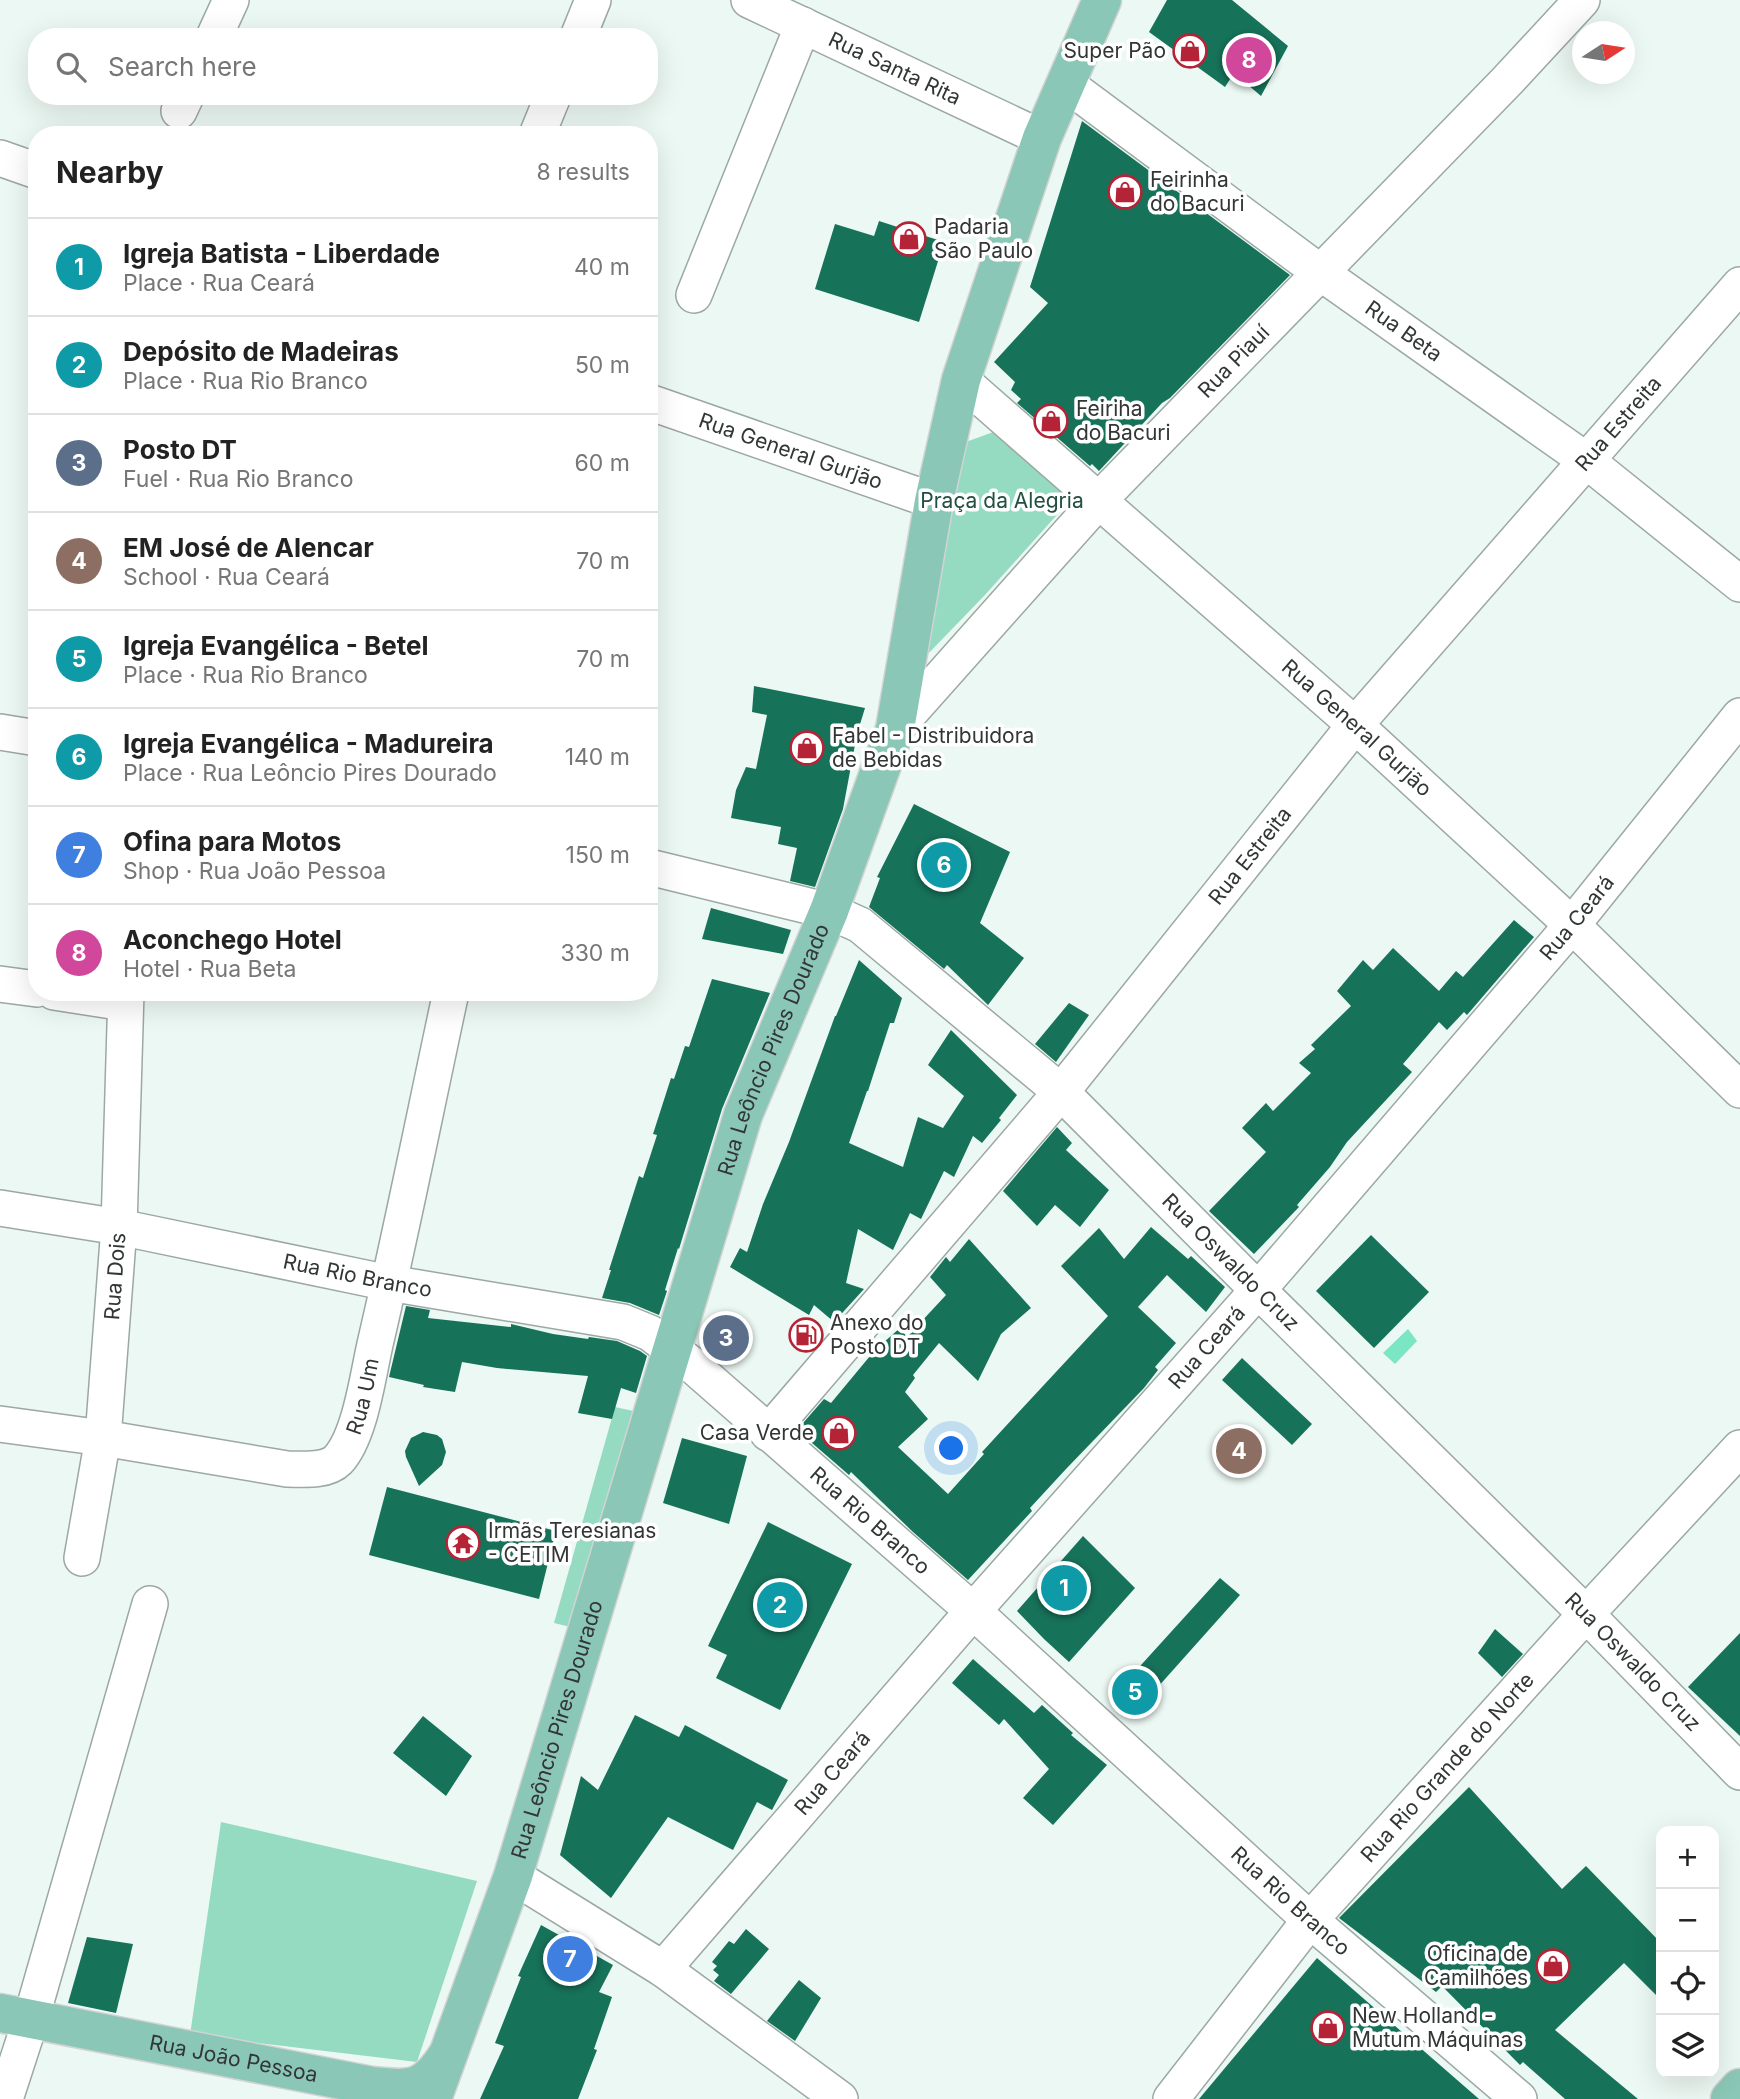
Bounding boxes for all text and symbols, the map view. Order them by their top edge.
north arrow [1572,21,1635,84]
street label: Rua Santa Rita [825,26,965,110]
search box [28,28,658,105]
shop icon: Super Pão [1171,32,1209,70]
pin: 8 [1226,34,1272,86]
place label: Super Pão [1063,38,1166,63]
icon: search [52,48,90,86]
text: Search here [108,51,257,82]
text: Nearby [56,154,164,190]
text: 8 results [537,158,630,186]
place label: Feirinha do Bacuri [1150,167,1245,216]
shop icon: Feirinha do Bacuri [1106,173,1144,211]
place label: Padaria São Paulo [934,214,1033,263]
shop icon: Padaria São Paulo [890,220,928,258]
text: Igreja Batista - Liberdade [123,238,440,269]
text: 1 [74,253,84,281]
text: 40 m [574,253,630,281]
text: Place · Rua Ceará [123,269,315,297]
street label: Rua Beta [1361,295,1447,367]
street label: Rua Piauí [1193,319,1275,403]
text: Depósito de Madeiras [123,336,399,367]
text: 2 [72,351,86,379]
text: 50 m [575,351,630,379]
text: Place · Rua Rio Branco [123,367,368,395]
street label: Rua Estreita [1570,371,1666,476]
place label: Feiriha do Bacuri [1076,396,1171,445]
shop icon: Feiriha do Bacuri [1032,402,1070,440]
street label: Rua General Gurjão [696,407,886,494]
text: Posto DT [123,434,237,465]
text: 3 [72,449,86,477]
text: 60 m [575,449,630,477]
text: Fuel · Rua Rio Branco [123,465,354,493]
park label: Praça da Alegria [920,488,1084,513]
text: EM José de Alencar [123,532,374,563]
text: 4 [71,547,87,575]
text: 70 m [576,547,630,575]
text: School · Rua Ceará [123,563,330,591]
text: Igreja Evangélica - Betel [123,630,429,661]
text: 5 [72,645,86,673]
text: 70 m [576,645,630,673]
street label: Rua General Gurjão [1277,654,1437,801]
text: Place · Rua Rio Branco [123,661,368,689]
place label: Fabel - Distribuidora de Bebidas [832,723,1034,772]
text: Igreja Evangélica - Madureira [123,728,494,759]
shop icon: Fabel - Distribuidora de Bebidas [788,729,826,767]
text: 6 [72,743,86,771]
text: 140 m [565,743,630,771]
text: Place · Rua Leôncio Pires Dourado [123,759,497,787]
street label: Rua Estreita [1203,802,1296,910]
text: Ofina para Motos [123,826,341,857]
pin: 6 [921,839,967,891]
text: 7 [72,841,86,869]
text: 150 m [566,841,630,869]
text: Shop · Rua João Pessoa [123,857,386,885]
street label: Rua Ceará [1534,870,1619,965]
street label: Rua Leôncio Pires Dourado [712,920,834,1179]
text: Aconchego Hotel [123,924,342,955]
text: 8 [72,939,86,967]
text: 330 m [560,939,630,967]
text: Hotel · Rua Beta [123,955,297,983]
street label: Rua Oswaldo Cruz [1157,1188,1305,1336]
street label: Rua Dois [99,1232,131,1321]
street label: Rua Rio Branco [281,1248,434,1302]
street label: Rua Ceará [1163,1300,1250,1394]
place label: Anexo do Posto DT [830,1310,924,1359]
pin: 3 [703,1312,749,1364]
fuel station icon: Anexo do Posto DT [787,1316,825,1354]
street label: Rua Um [341,1356,384,1438]
shop icon: Casa Verde [820,1414,858,1452]
place label: Casa Verde [700,1420,814,1445]
pin: 4 [1216,1425,1262,1477]
your location [934,1431,968,1465]
street label: Rua Rio Branco [805,1461,935,1580]
place label: Irmãs Teresianas - CETIM [488,1518,656,1567]
temple icon: Irmãs Teresianas - CETIM [444,1524,482,1562]
pin: 1 [1041,1562,1087,1614]
pin: 2 [757,1579,803,1631]
street label: Rua Oswaldo Cruz [1560,1587,1706,1736]
street label: Rua Leôncio Pires Dourado [506,1597,608,1862]
pin: 5 [1112,1666,1158,1718]
street label: Rua Rio Grande do Norte [1355,1667,1539,1867]
street label: Rua Ceará [789,1726,875,1820]
map controls [1656,1826,1719,2078]
button: + [1656,1826,1719,1889]
street label: Rua Rio Branco [1226,1841,1355,1961]
button: − [1656,1889,1719,1952]
pin: 7 [547,1933,593,1985]
place label: Oficina de Camilhões [1424,1941,1528,1990]
shop icon: Oficina de Camilhões [1534,1947,1572,1985]
button: locate [1656,1952,1719,2015]
place label: New Holland - Mutum Máquinas [1352,2003,1523,2052]
shop icon: New Holland - Mutum Máquinas [1309,2009,1347,2047]
button: layers [1656,2015,1719,2078]
street label: Rua João Pessoa [147,2030,320,2087]

